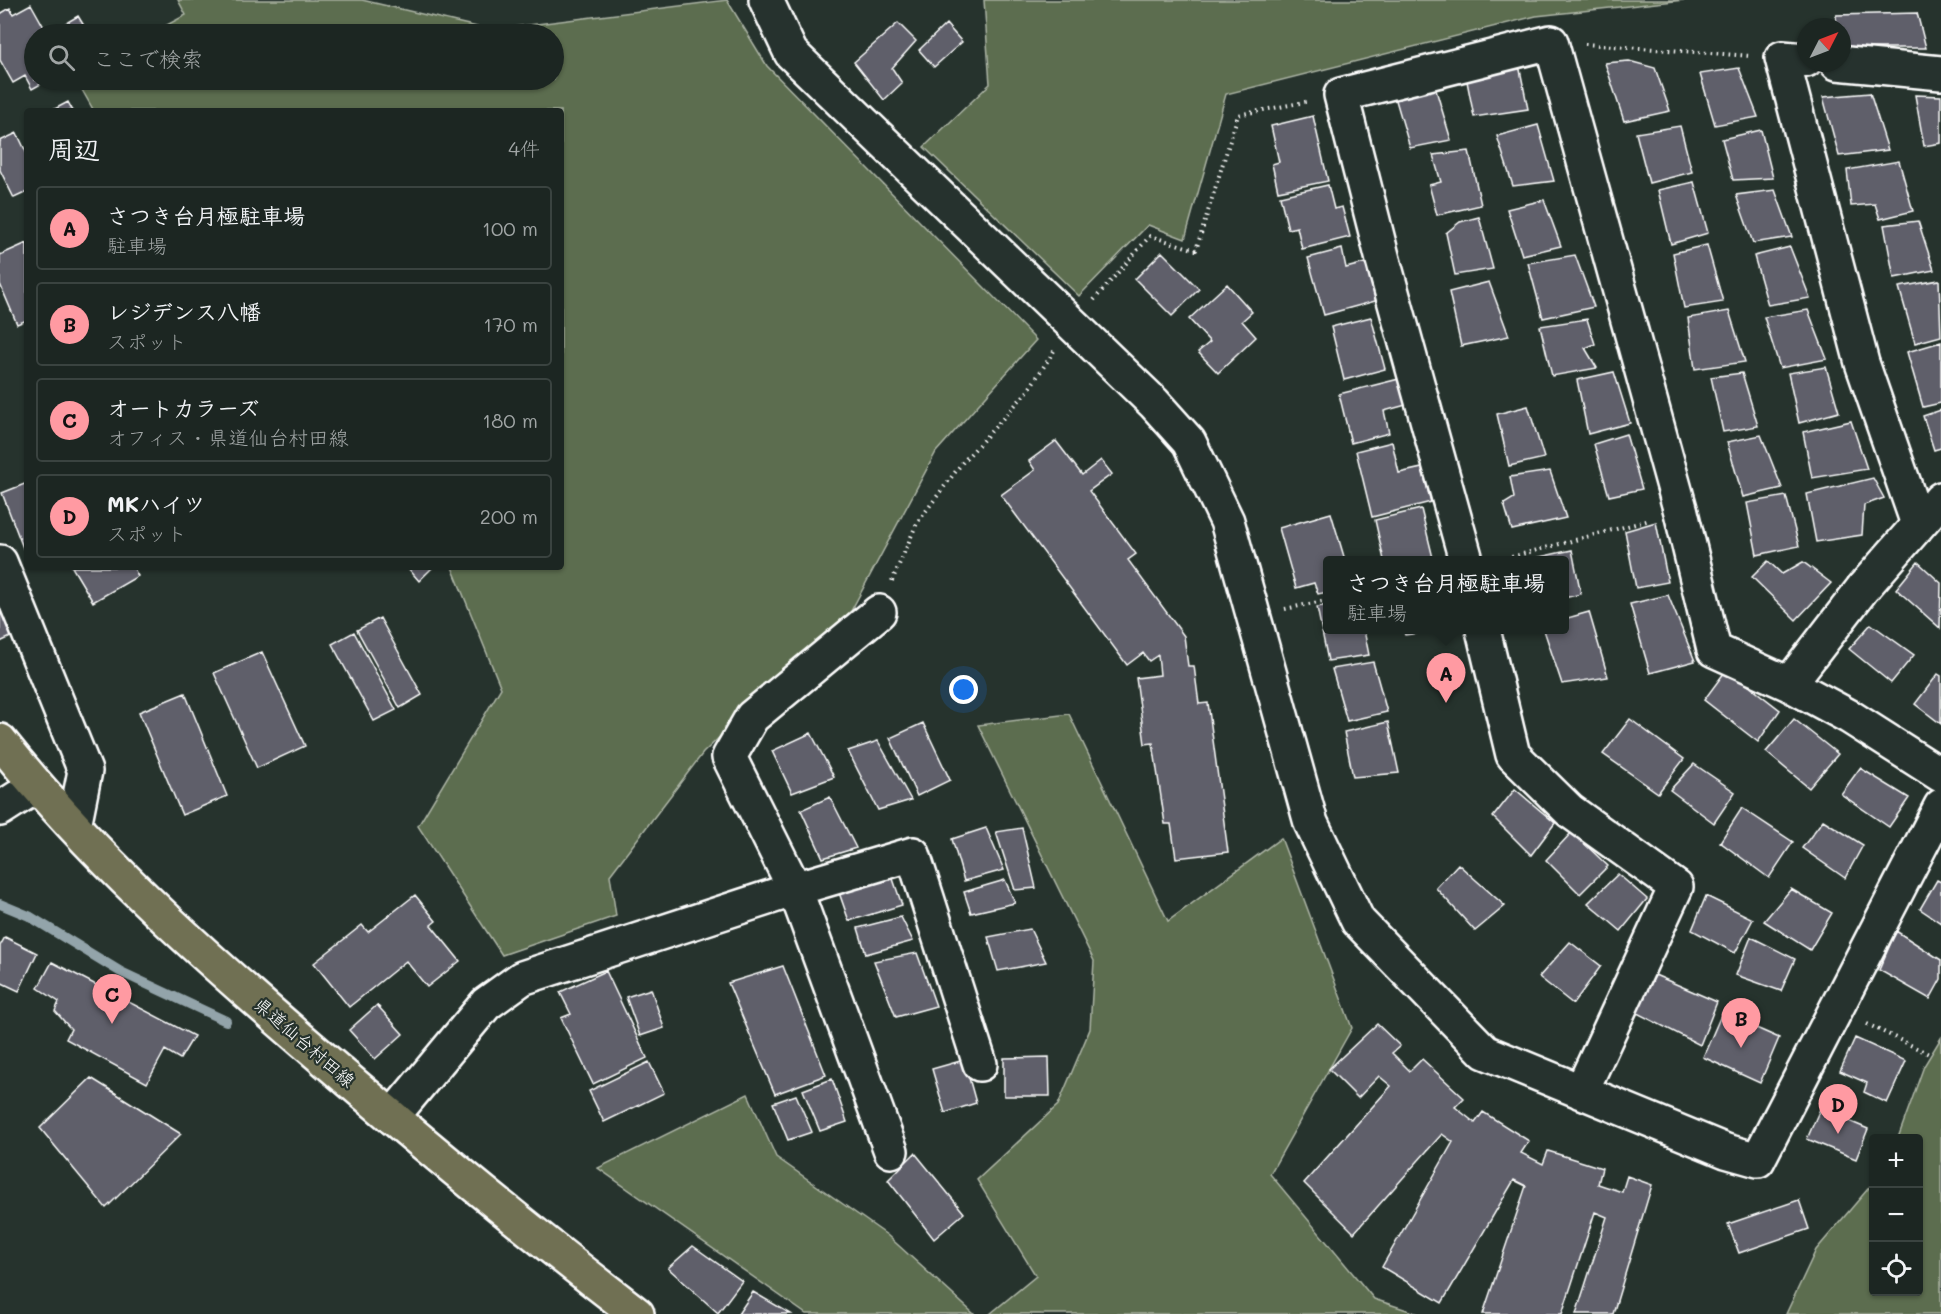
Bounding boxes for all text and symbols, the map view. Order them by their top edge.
north arrow [1797,18,1851,72]
search box [24,24,564,90]
icon: search [45,41,78,74]
text: ここで検索 [93,44,203,73]
text: 周辺 [48,132,100,166]
text: 4件 [508,135,540,161]
text: さつき台月極駐車場 [107,201,305,230]
text: A [63,215,76,241]
text: 100 m [482,215,538,241]
text: 駐車場 [107,232,167,258]
text: レジデンス八幡 [107,297,261,326]
text: B [63,311,76,337]
text: 170 m [483,311,538,337]
text: スポット [107,328,187,354]
text: オートカラーズ [107,393,259,422]
text: C [62,407,77,433]
text: 180 m [482,407,538,433]
text: オフィス · 県道仙台村田線 [107,424,349,450]
text: MKハイツ [107,489,205,518]
text: D [62,503,77,529]
text: 200 m [480,503,538,529]
text: スポット [107,520,187,546]
popup [1323,556,1569,634]
text: さつき台月極駐車場 [1347,568,1545,597]
text: 駐車場 [1347,599,1407,625]
pin: A [1426,654,1466,703]
your location [949,675,978,704]
pin: C [92,974,132,1024]
street label: 県道仙台村田線 [250,992,360,1092]
pin: B [1722,998,1760,1048]
pin: D [1818,1084,1858,1134]
map controls [1869,1134,1923,1296]
button: + [1869,1134,1923,1188]
button: − [1869,1188,1923,1242]
button: locate [1869,1242,1923,1296]

